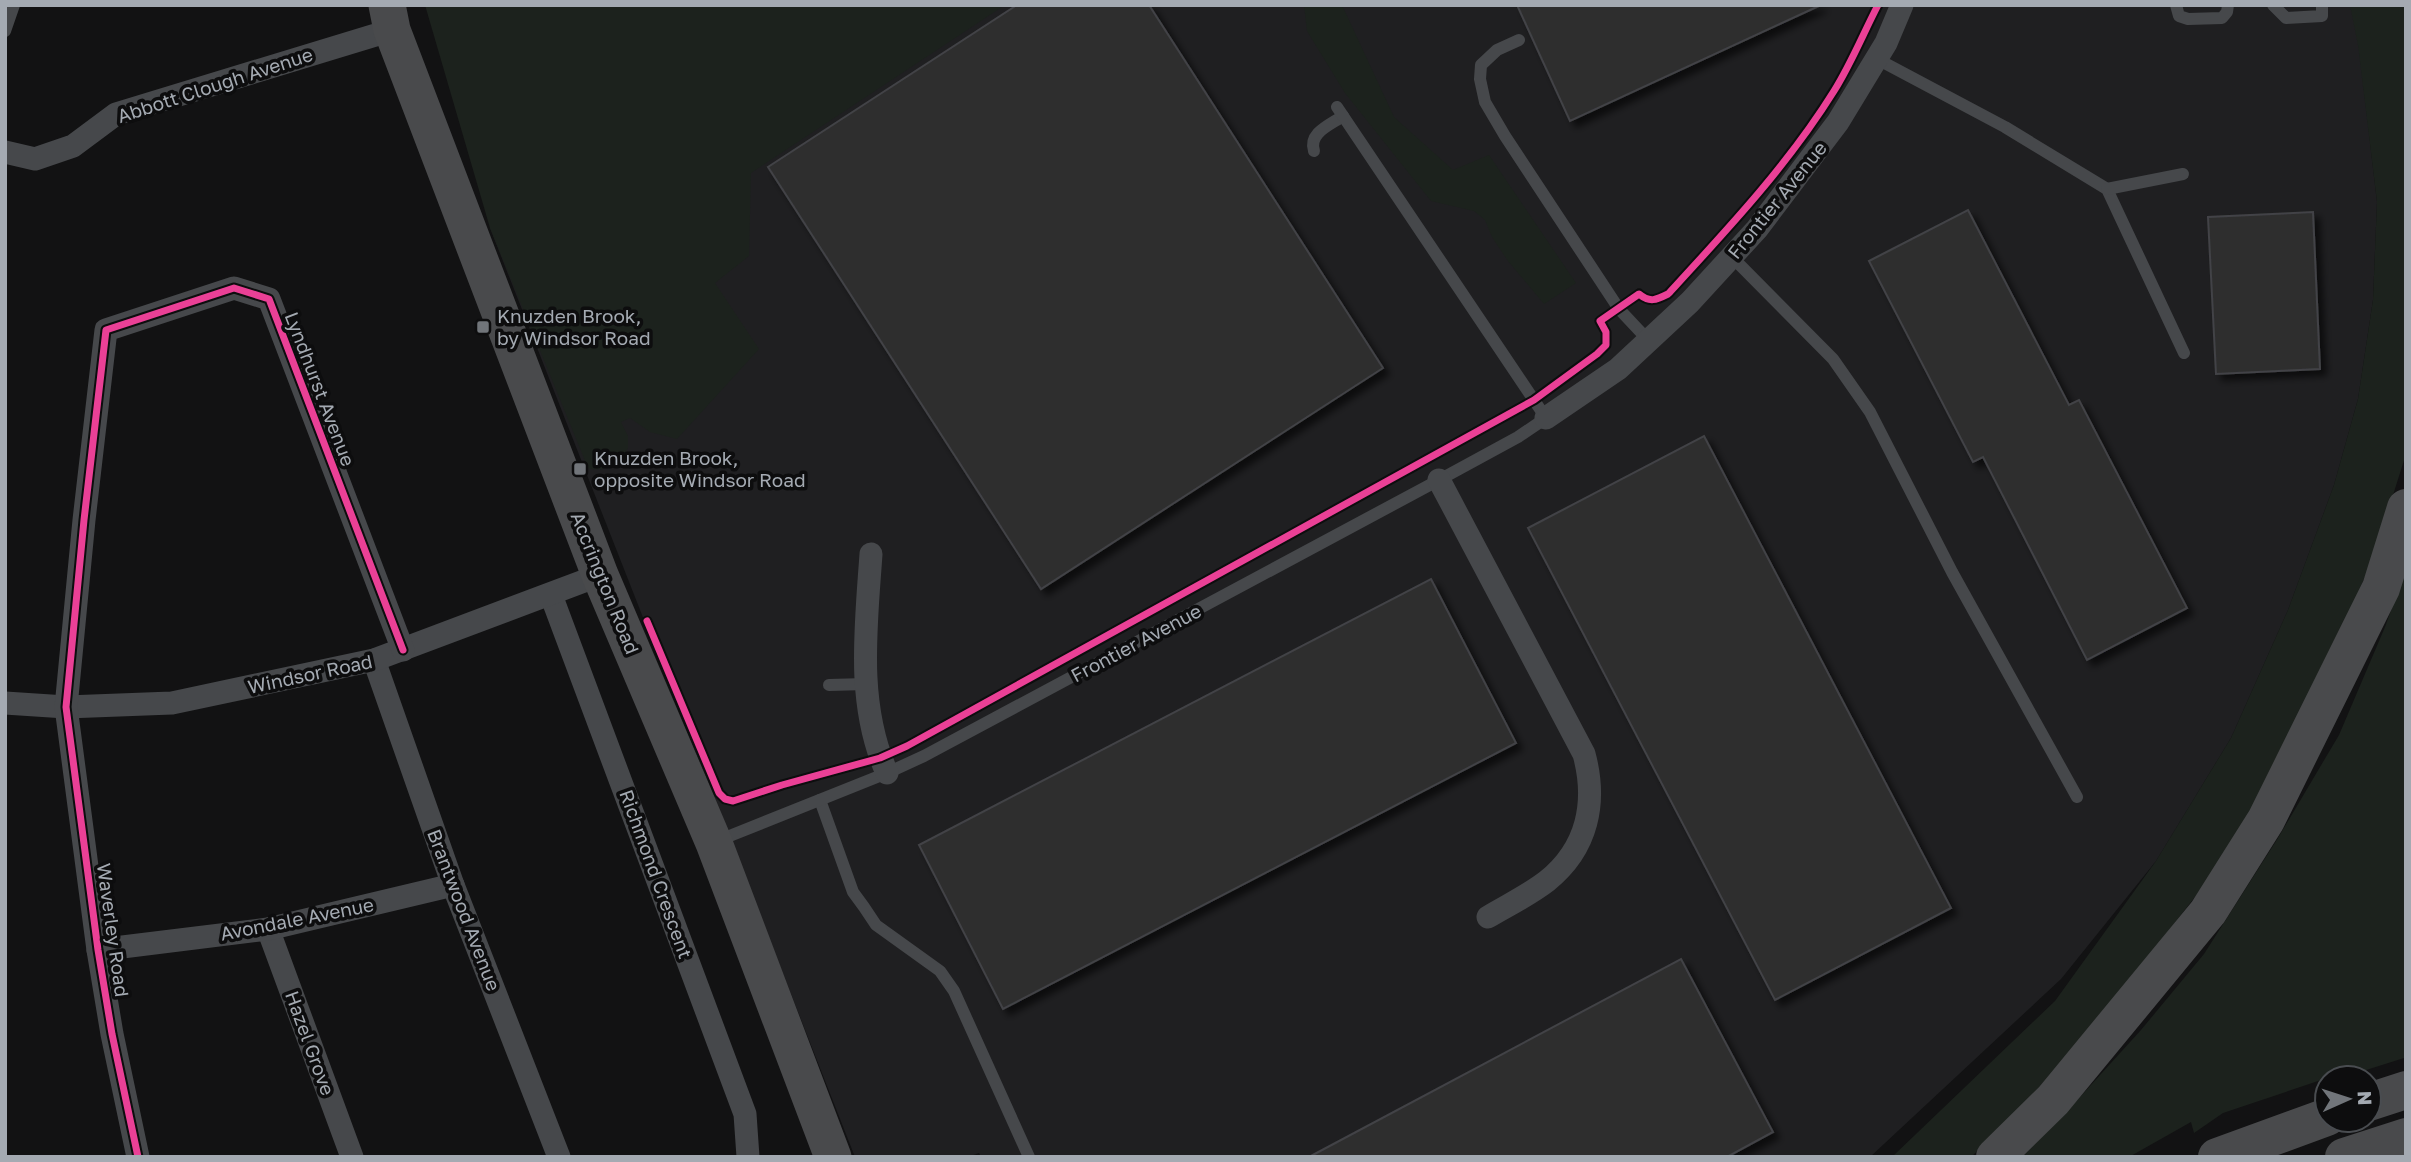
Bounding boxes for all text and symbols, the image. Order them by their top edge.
street label: Abbott Clough Avenue [114,42,315,127]
street label: Frontier Avenue [1722,136,1831,263]
place label: Knuzden Brook, by Windsor Road [497,304,651,349]
street label: Lyndhurst Avenue [280,308,360,469]
marker: Knuzden Brook, by Windsor Road [475,319,491,335]
place label: Knuzden Brook, opposite Windsor Road [594,446,806,491]
marker: Knuzden Brook, opposite Windsor Road [572,461,588,477]
street label: Accrington Road [566,508,644,657]
street label: Frontier Avenue [1067,599,1205,687]
street label: Windsor Road [245,649,374,698]
street label: Richmond Crescent [615,786,698,961]
street label: Brantwood Avenue [423,826,506,994]
street label: Waverley Road [93,861,134,998]
street label: Avondale Avenue [218,892,376,945]
street label: Hazel Grove [281,987,340,1098]
north arrow [2313,1064,2383,1134]
text: N [2354,1090,2377,1106]

